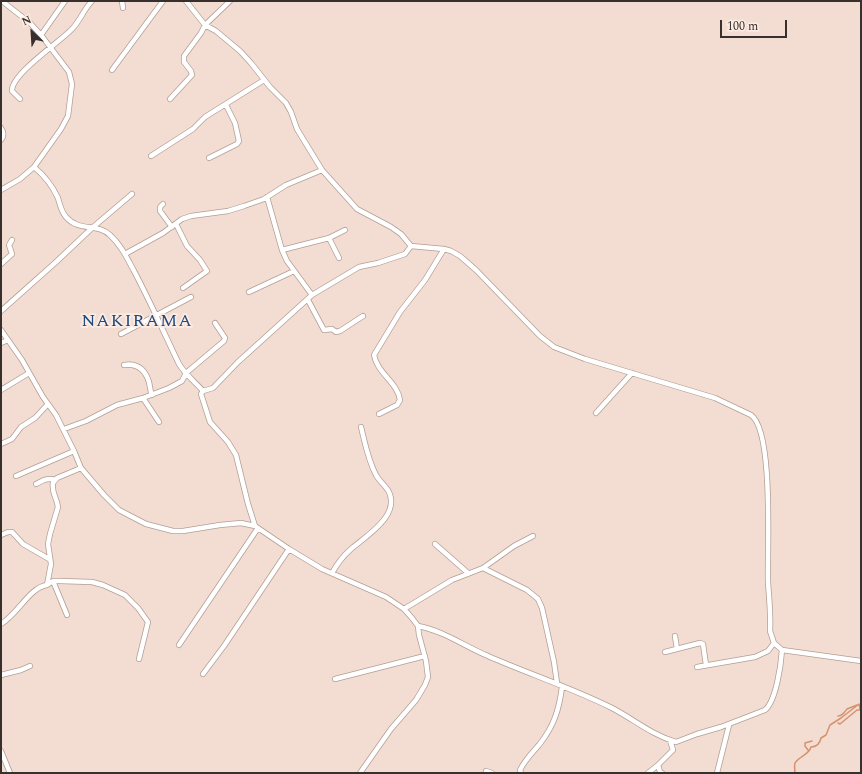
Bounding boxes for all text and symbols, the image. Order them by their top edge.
text: N [19,11,34,30]
north arrow [12,12,52,52]
scale bar [722,12,789,38]
text: 100 m [727,17,758,36]
district label: NAKIRAMA [81,311,193,333]

